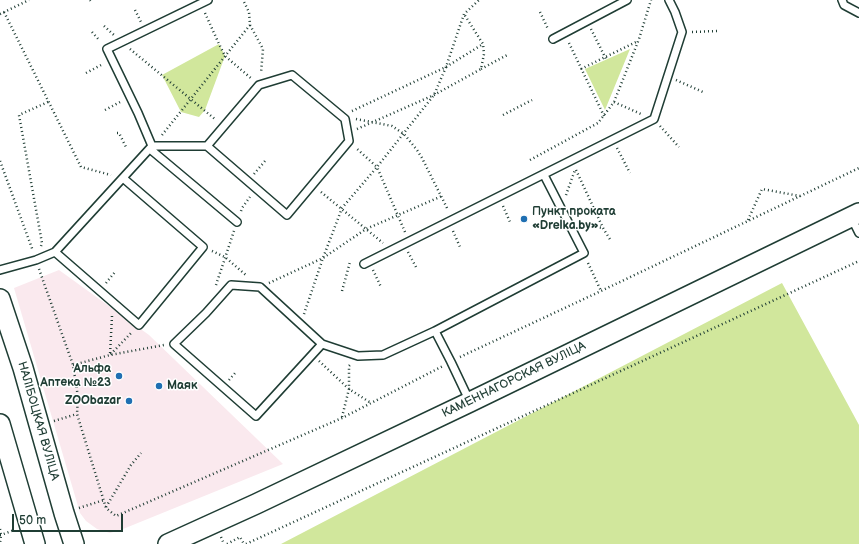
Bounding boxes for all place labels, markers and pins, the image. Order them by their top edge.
place label: Пункт проката «Drelka.by» [532,205,616,233]
marker: Пункт проката «Drelka.by» [519,214,529,224]
place label: Альфа Аптека №23 [40,362,111,390]
marker: Альфа Аптека №23 [114,371,124,381]
place label: Маяк [167,379,198,393]
marker: Маяк [154,381,164,391]
place label: ZOObazar [65,394,121,408]
marker: ZOObazar [124,396,134,406]

